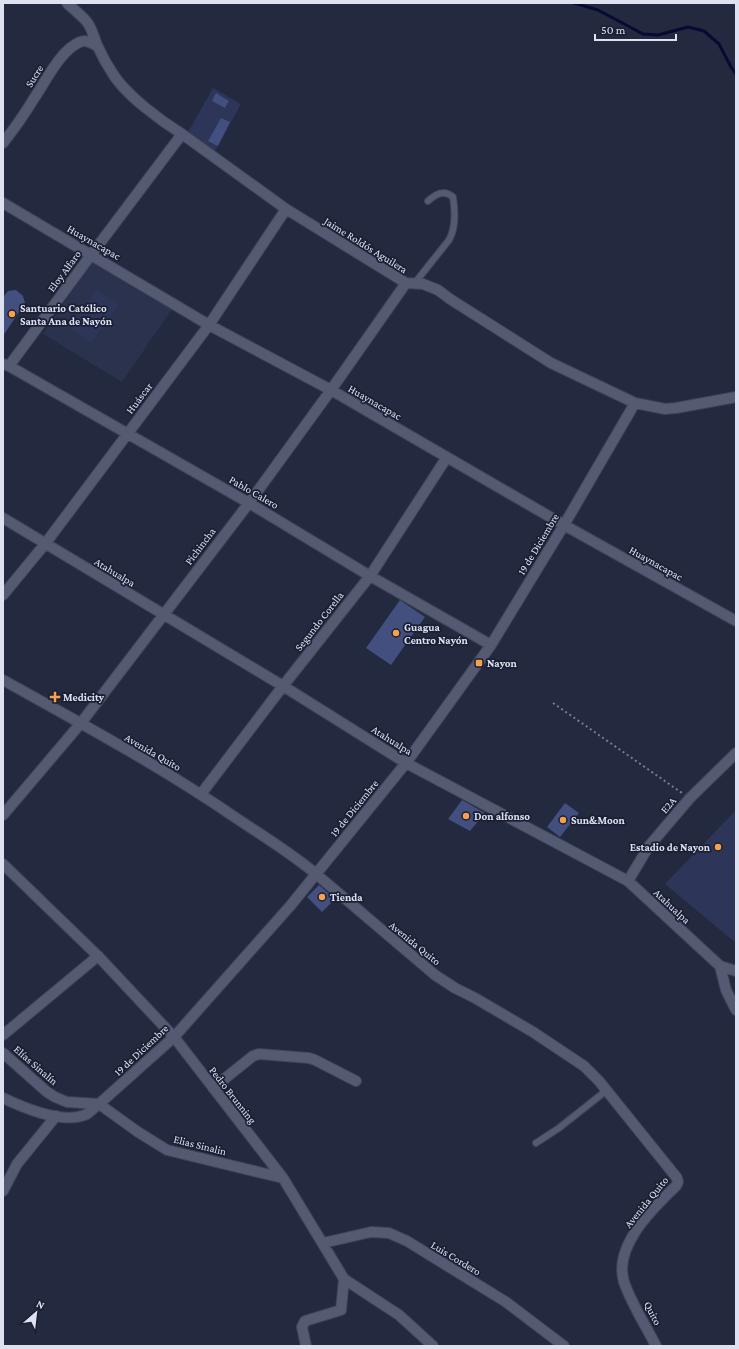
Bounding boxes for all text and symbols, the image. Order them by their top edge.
scale bar [595,16,676,42]
text: 50 m [601,23,626,37]
street label: Sucre [23,62,46,89]
street label: Jaime Roldós Aguilera [321,214,410,276]
street label: Huaynacapac [65,222,123,263]
street label: Eloy Alfaro [45,248,84,295]
place label: Santuario Católico Santa Ana de Nayón [20,302,113,327]
marker: Santuario Católico Santa Ana de Nayón [7,309,17,319]
street label: Huáscar [123,380,155,416]
street label: Huaynacapac [346,382,404,423]
street label: Pablo Calero [227,473,281,511]
street label: 19 de Diciembre [515,511,561,577]
street label: Pichincha [182,525,218,567]
street label: Huaynacapac [627,543,685,584]
street label: Atahualpa [92,555,138,590]
street label: Segundo Corella [292,589,347,654]
place label: Guagua Centro Nayón [404,621,469,646]
marker: Guagua Centro Nayón [391,628,401,638]
place label: Nayon [487,657,518,669]
marker: Nayon [474,658,484,668]
place label: Medicity [63,691,105,703]
marker: Medicity [50,692,60,702]
street label: Atahualpa [369,723,414,758]
street label: Avenida Quito [123,731,184,773]
street label: 19 de Diciembre [327,777,381,839]
street label: E2A [658,794,679,816]
place label: Don alfonso [474,810,530,822]
marker: Don alfonso [461,811,471,821]
place label: Sun&Moon [571,814,625,826]
marker: Sun&Moon [558,815,568,825]
place label: Estadio de Nayon [630,841,711,853]
marker: Estadio de Nayon [713,842,723,852]
street label: Atahualpa [651,886,693,927]
place label: Tienda [330,891,363,903]
marker: Tienda [317,892,327,902]
street label: Avenida Quito [387,919,444,968]
street label: 19 de Diciembre [111,1022,171,1078]
street label: Elías Sinalín [12,1043,60,1087]
street label: Pedro Brunning [206,1064,259,1127]
street label: Elias Sinalin [172,1133,228,1157]
street label: Avenida Quito [622,1173,671,1230]
street label: Luis Cordero [429,1238,483,1278]
north arrow [16,1293,56,1333]
text: N [35,1297,47,1311]
street label: Quito [642,1299,664,1327]

